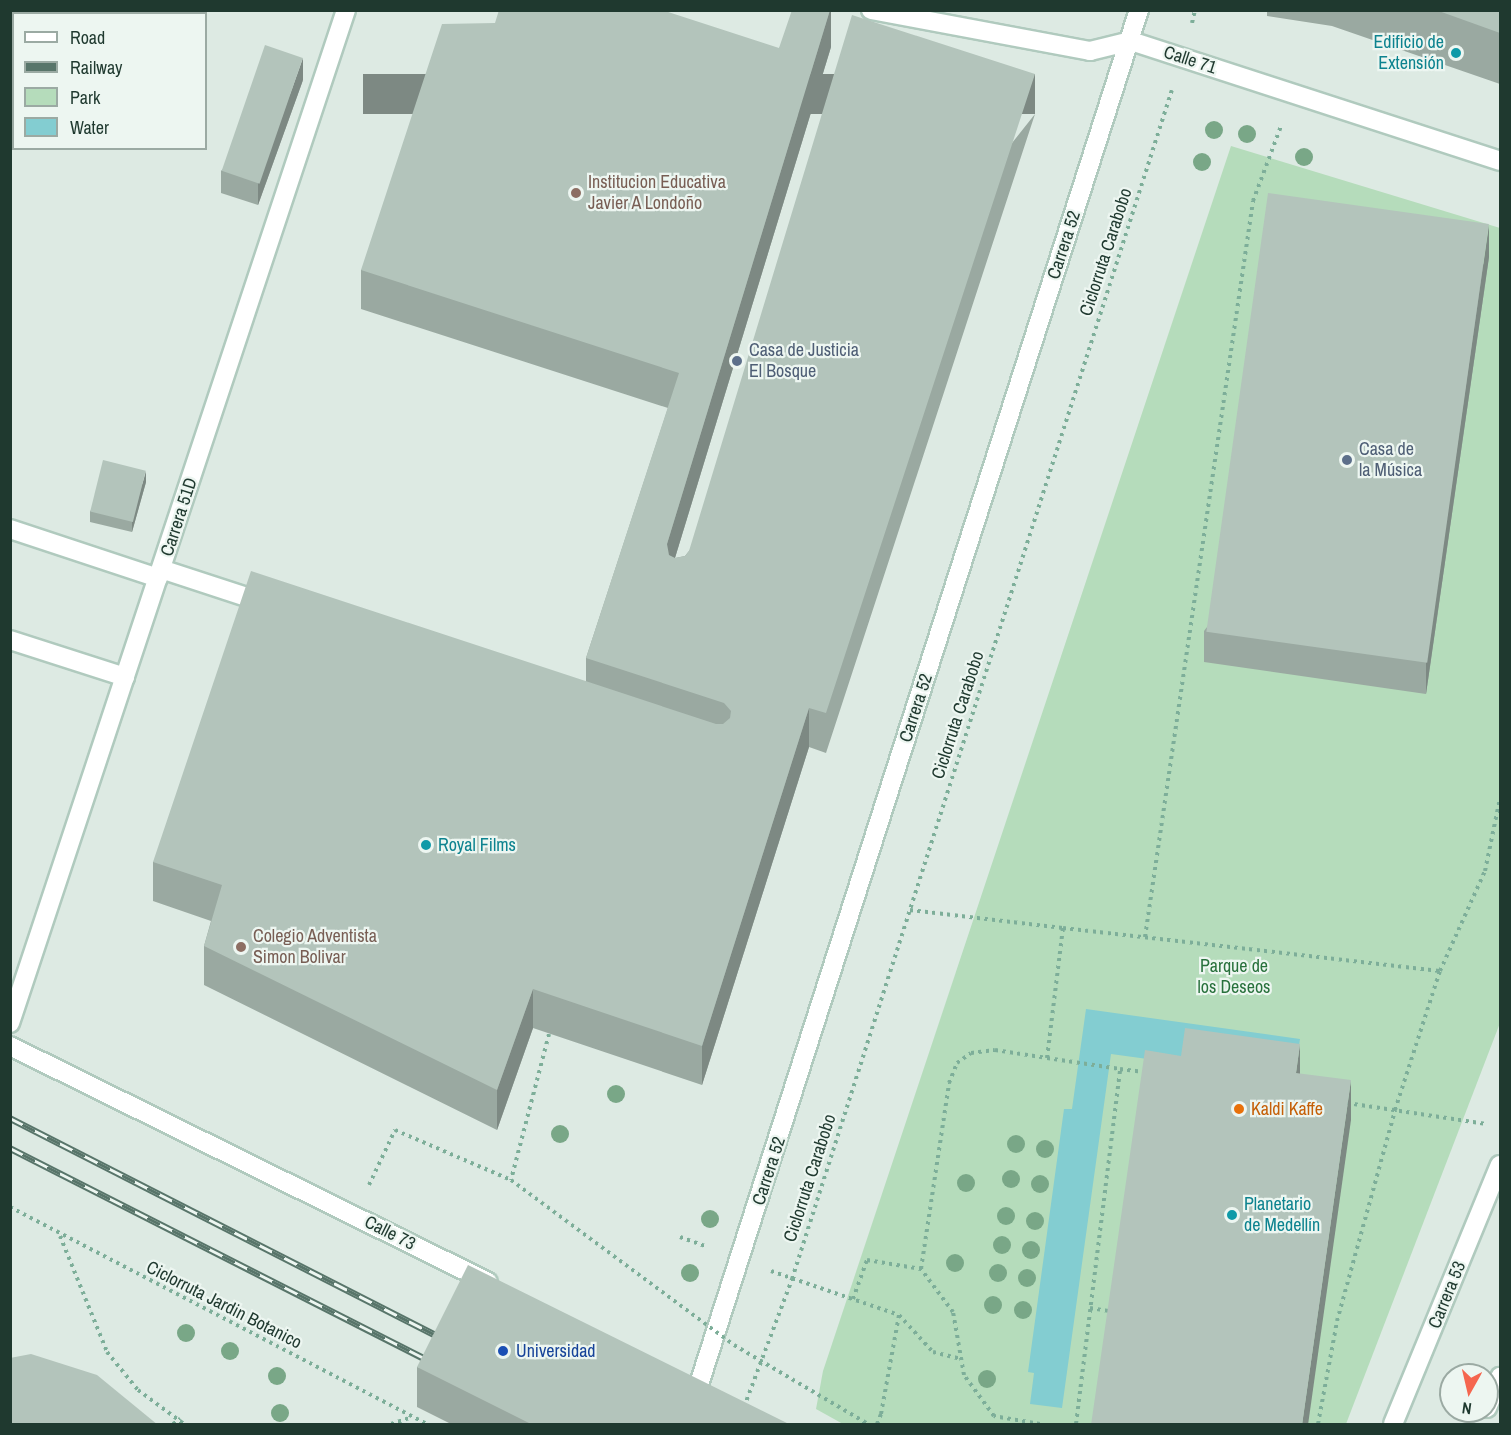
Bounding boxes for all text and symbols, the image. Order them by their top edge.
legend [12,12,207,150]
text: Road [70,25,105,50]
place label: Edificio de Extensión [1373,32,1444,74]
street label: Calle 71 [1161,41,1219,79]
marker: Edificio de Extensión [1449,46,1463,60]
text: Railway [70,55,123,80]
text: Park [70,85,100,110]
text: Water [70,115,109,140]
place label: Institucion Educativa Javier A Londoño [588,172,726,214]
street label: Ciclorruta Carabobo [1075,185,1137,319]
marker: Institucion Educativa Javier A Londoño [569,186,583,200]
street label: Carrera 52 [1043,208,1085,282]
place label: Casa de Justicia El Bosque [749,340,859,382]
marker: Casa de Justicia El Bosque [730,354,744,368]
place label: Casa de la Música [1359,439,1422,482]
marker: Casa de la Música [1340,453,1354,467]
street label: Carrera 51D [156,475,202,559]
street label: Ciclorruta Carabobo [927,648,989,782]
street label: Carrera 52 [895,671,937,745]
place label: Royal Films [438,834,516,856]
marker: Royal Films [419,838,433,852]
place label: Colegio Adventista Simon Bolivar [253,926,378,968]
marker: Colegio Adventista Simon Bolivar [234,940,248,954]
park label: Parque de los Deseos [1197,956,1271,998]
place label: Kaldi Kaffe [1251,1098,1323,1120]
marker: Kaldi Kaffe [1232,1102,1246,1116]
street label: Ciclorruta Carabobo [779,1111,841,1245]
street label: Carrera 52 [748,1134,790,1208]
place label: Planetario de Medellín [1244,1194,1320,1236]
marker: Planetario de Medellín [1225,1208,1239,1222]
street label: Calle 73 [361,1211,419,1255]
street label: Ciclorruta Jardin Botanico [143,1256,305,1354]
street label: Carrera 53 [1424,1258,1470,1332]
place label: Universidad [516,1340,596,1362]
marker: Universidad [494,1342,512,1360]
north arrow [1439,1363,1499,1423]
text: N [1461,1397,1473,1420]

